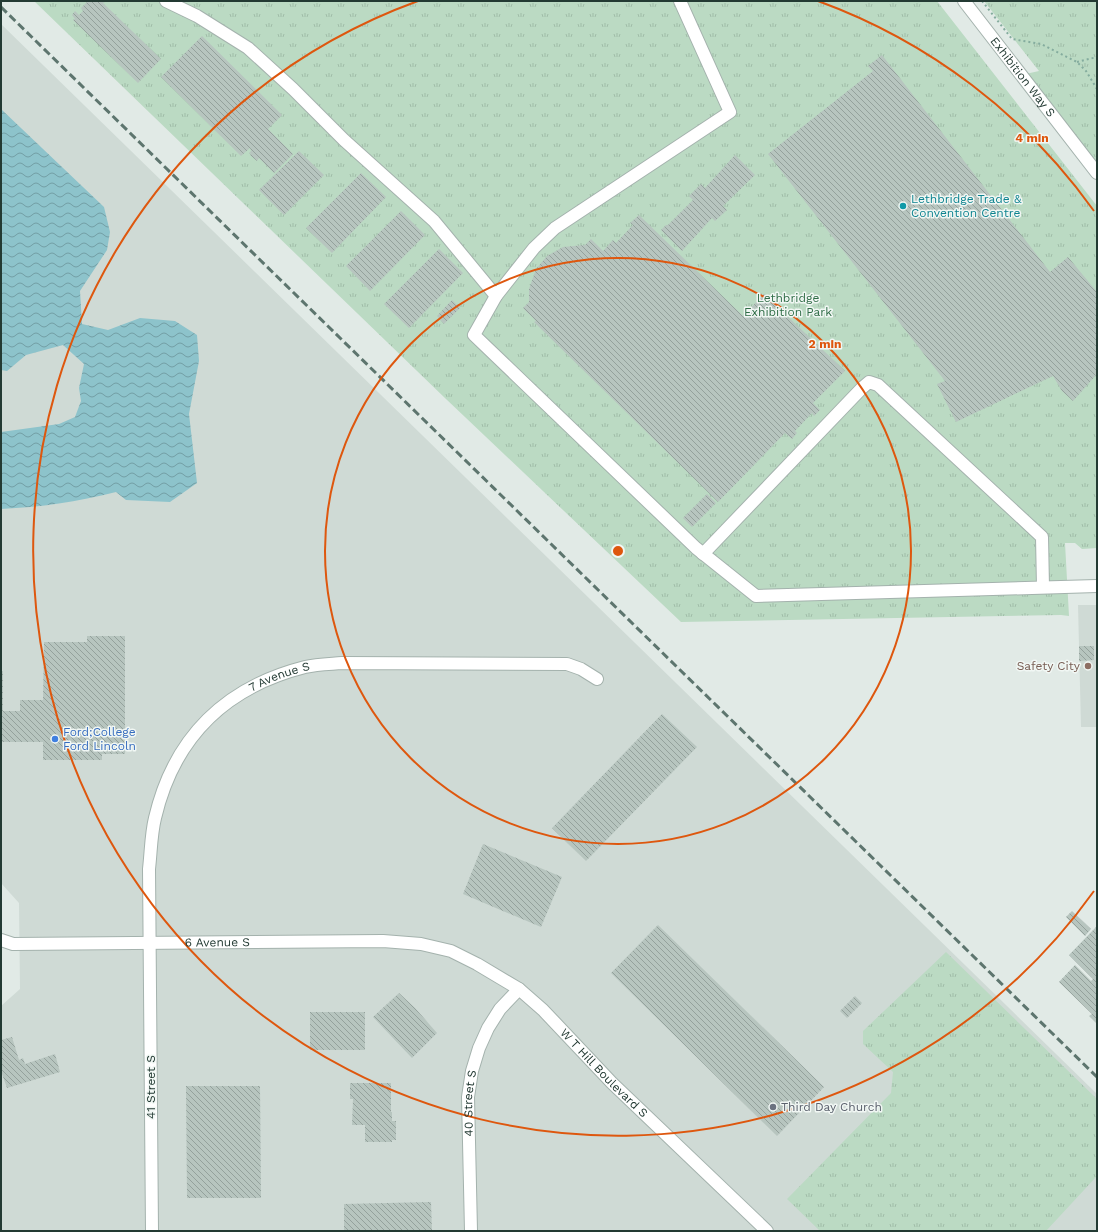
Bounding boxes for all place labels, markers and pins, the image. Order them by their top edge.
place label: Lethbridge Trade & Convention Centre [911,192,1022,220]
marker: Lethbridge Trade & Convention Centre [898,201,908,211]
centre of rings [611,544,625,558]
place label: Safety City [1017,659,1081,673]
marker: Safety City [1083,661,1093,671]
place label: Ford;College Ford Lincoln [63,725,136,753]
marker: Ford;College Ford Lincoln [50,734,60,744]
place label: Third Day Church [781,1100,882,1114]
marker: Third Day Church [768,1102,778,1112]

